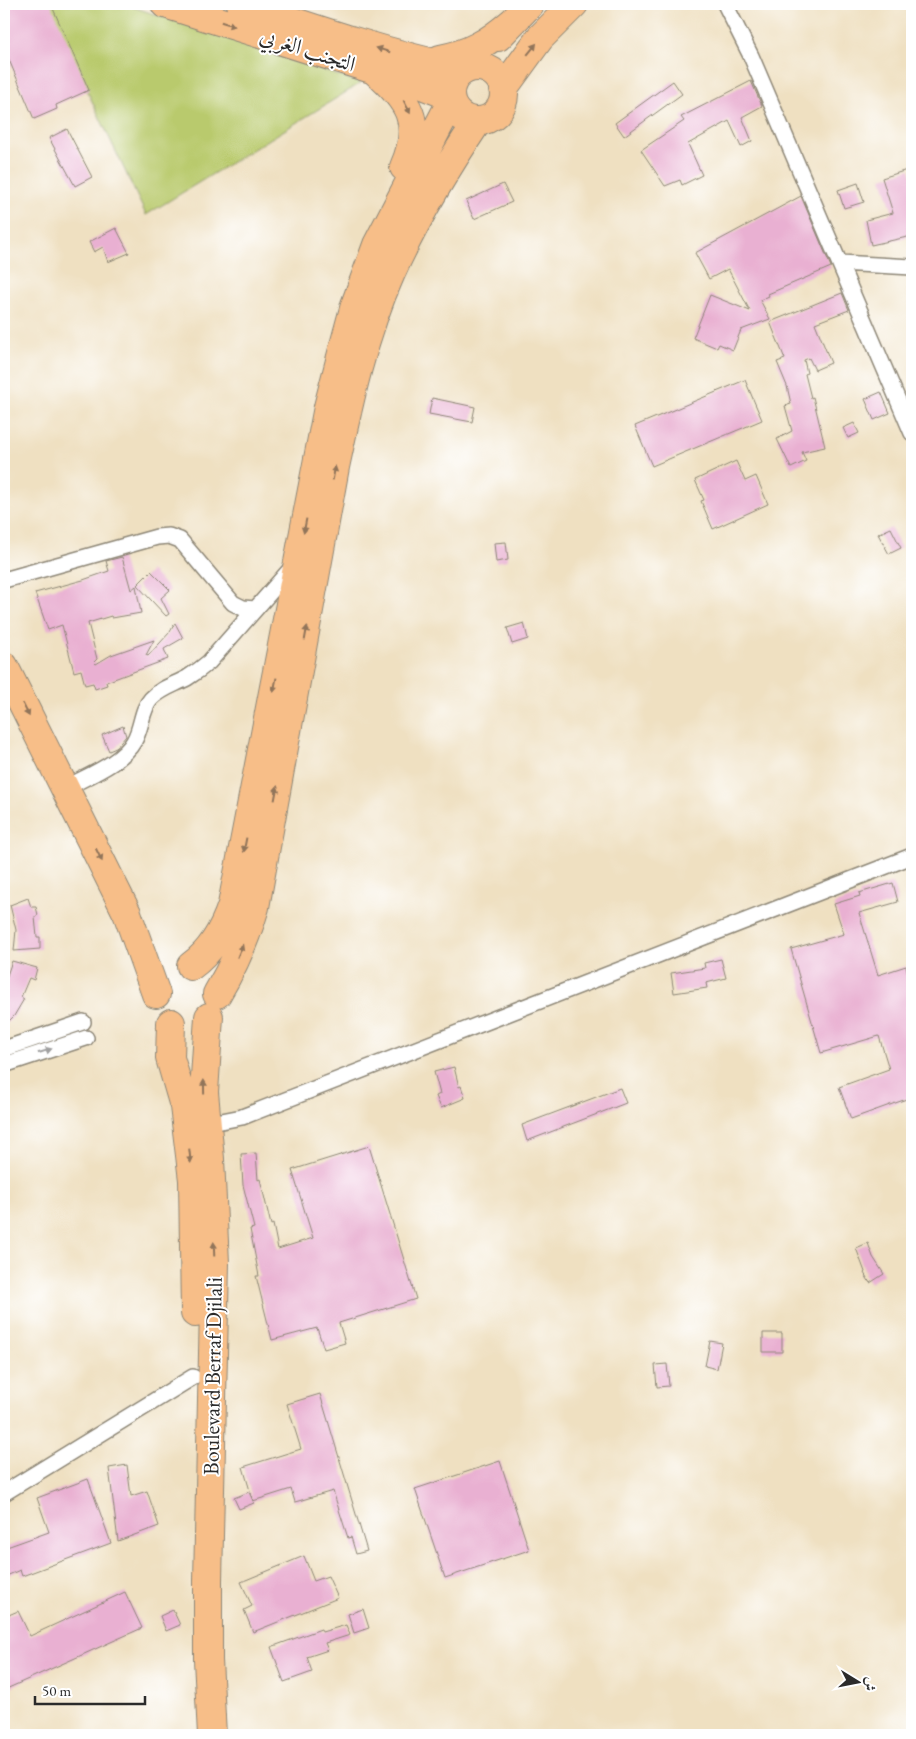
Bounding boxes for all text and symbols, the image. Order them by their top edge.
one-way arrow [221,20,236,28]
street label: التجنب الغربي [255,20,359,82]
one-way arrow [526,43,537,56]
one-way arrow [376,45,391,53]
one-way arrow [403,100,411,114]
one-way arrow [330,466,338,481]
one-way arrow [301,518,309,534]
one-way arrow [302,625,310,641]
one-way arrow [271,678,279,693]
one-way arrow [22,702,30,717]
one-way arrow [272,785,280,801]
one-way arrow [241,837,249,853]
one-way arrow [95,847,103,862]
one-way arrow [236,944,244,958]
one-way arrow [38,1047,53,1055]
one-way arrow [200,1079,208,1095]
one-way arrow [186,1149,194,1165]
one-way arrow [210,1241,218,1257]
street label: Boulevard Berraf Djilali [196,1277,229,1475]
north arrow [834,1656,884,1706]
scale bar [35,1674,145,1706]
text: ش [861,1676,881,1693]
text: 50 m [42,1681,71,1700]

